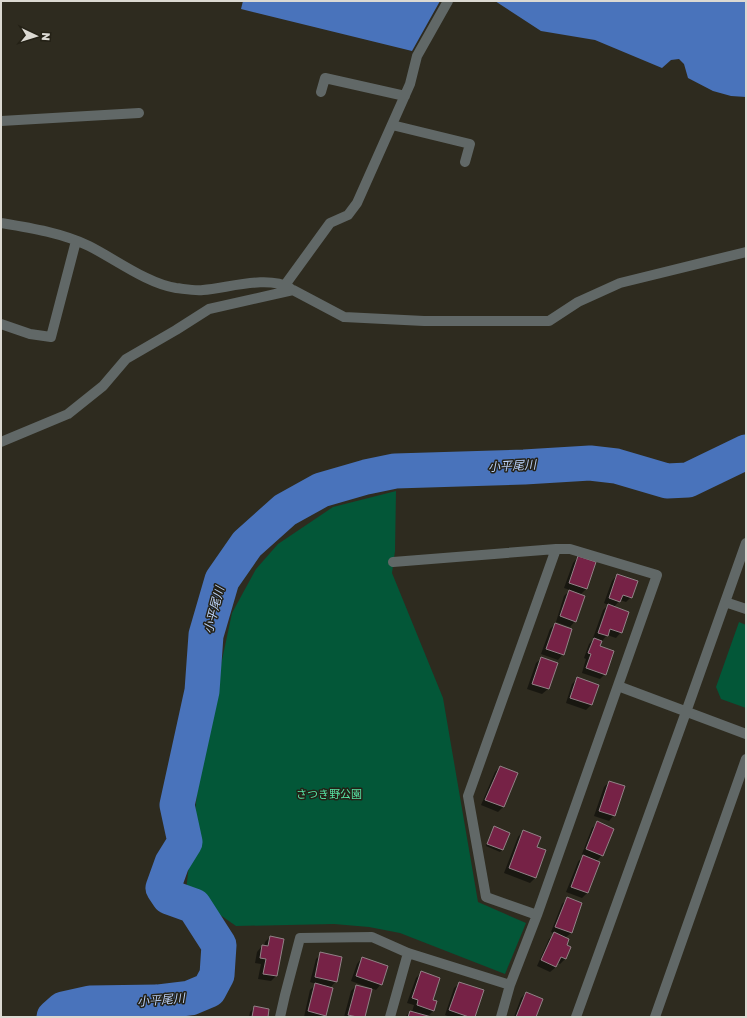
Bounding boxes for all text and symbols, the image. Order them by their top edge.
north arrow [16,16,56,56]
text: N [40,32,53,41]
water label: 小平尾川 [488,457,538,474]
water label: 小平尾川 [200,583,227,635]
park label: さつき野公園 [296,787,362,800]
water label: 小平尾川 [136,990,188,1009]

